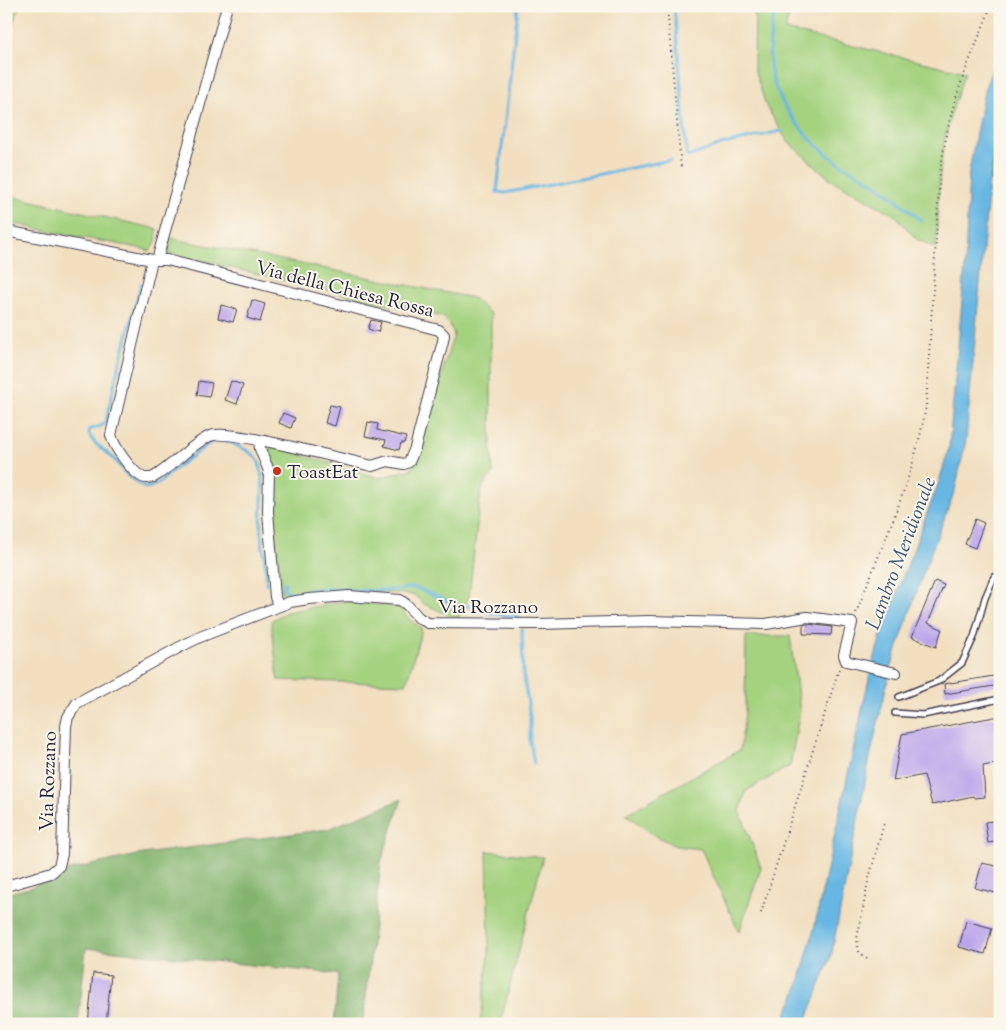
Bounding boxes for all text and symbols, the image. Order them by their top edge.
street label: Via della Chiesa Rossa [252,255,437,326]
place label: ToastEat [287,460,359,487]
marker: ToastEat [271,465,283,477]
water label: Lambro Meridionale [860,473,945,635]
street label: Via Rozzano [438,595,538,622]
street label: Via Rozzano [34,730,65,832]

